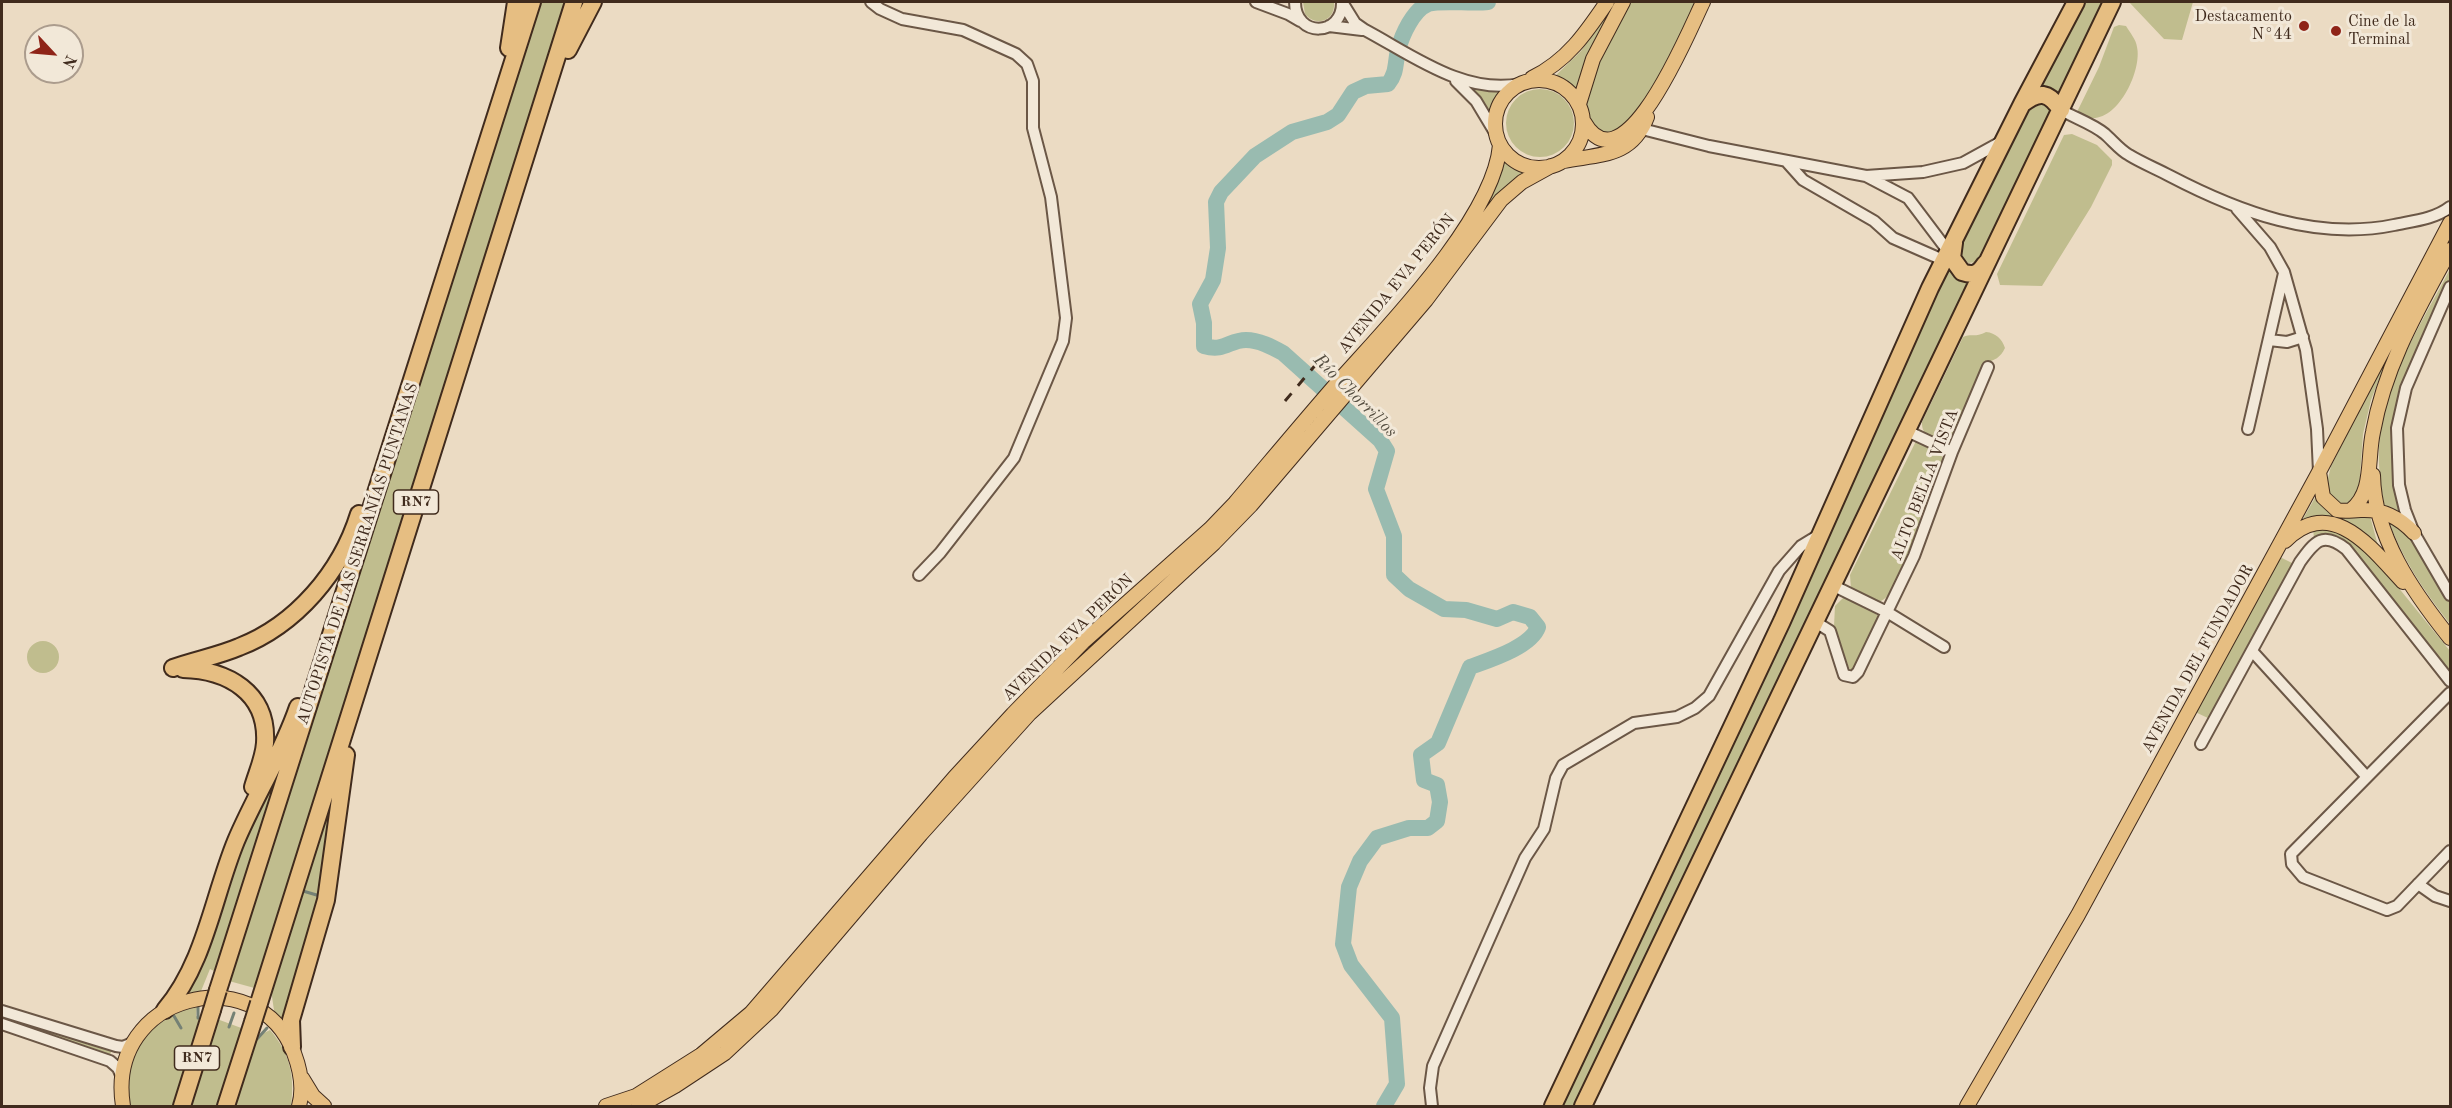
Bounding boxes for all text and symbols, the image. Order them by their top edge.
place label: Destacamento N°44 [2195,7,2292,45]
place label: Cine de la Terminal [2348,12,2416,50]
marker: Destacamento N°44 [2297,19,2311,33]
north arrow [24,24,84,84]
marker: Cine de la Terminal [2329,24,2343,38]
text: N [59,52,78,70]
street label: AVENIDA EVA PERÓN [1335,210,1459,358]
water label: Río Chorrillos [1309,350,1401,442]
street label: AUTOPISTA DE LAS SERRANÍAS PUNTANAS [294,381,422,727]
street label: ALTO BELLA VISTA [1887,406,1963,564]
road number: RN7 [394,490,438,514]
street label: AVENIDA DEL FUNDADOR [2138,561,2258,757]
street label: AVENIDA EVA PERÓN [999,570,1137,706]
road number: RN7 [174,1046,220,1070]

